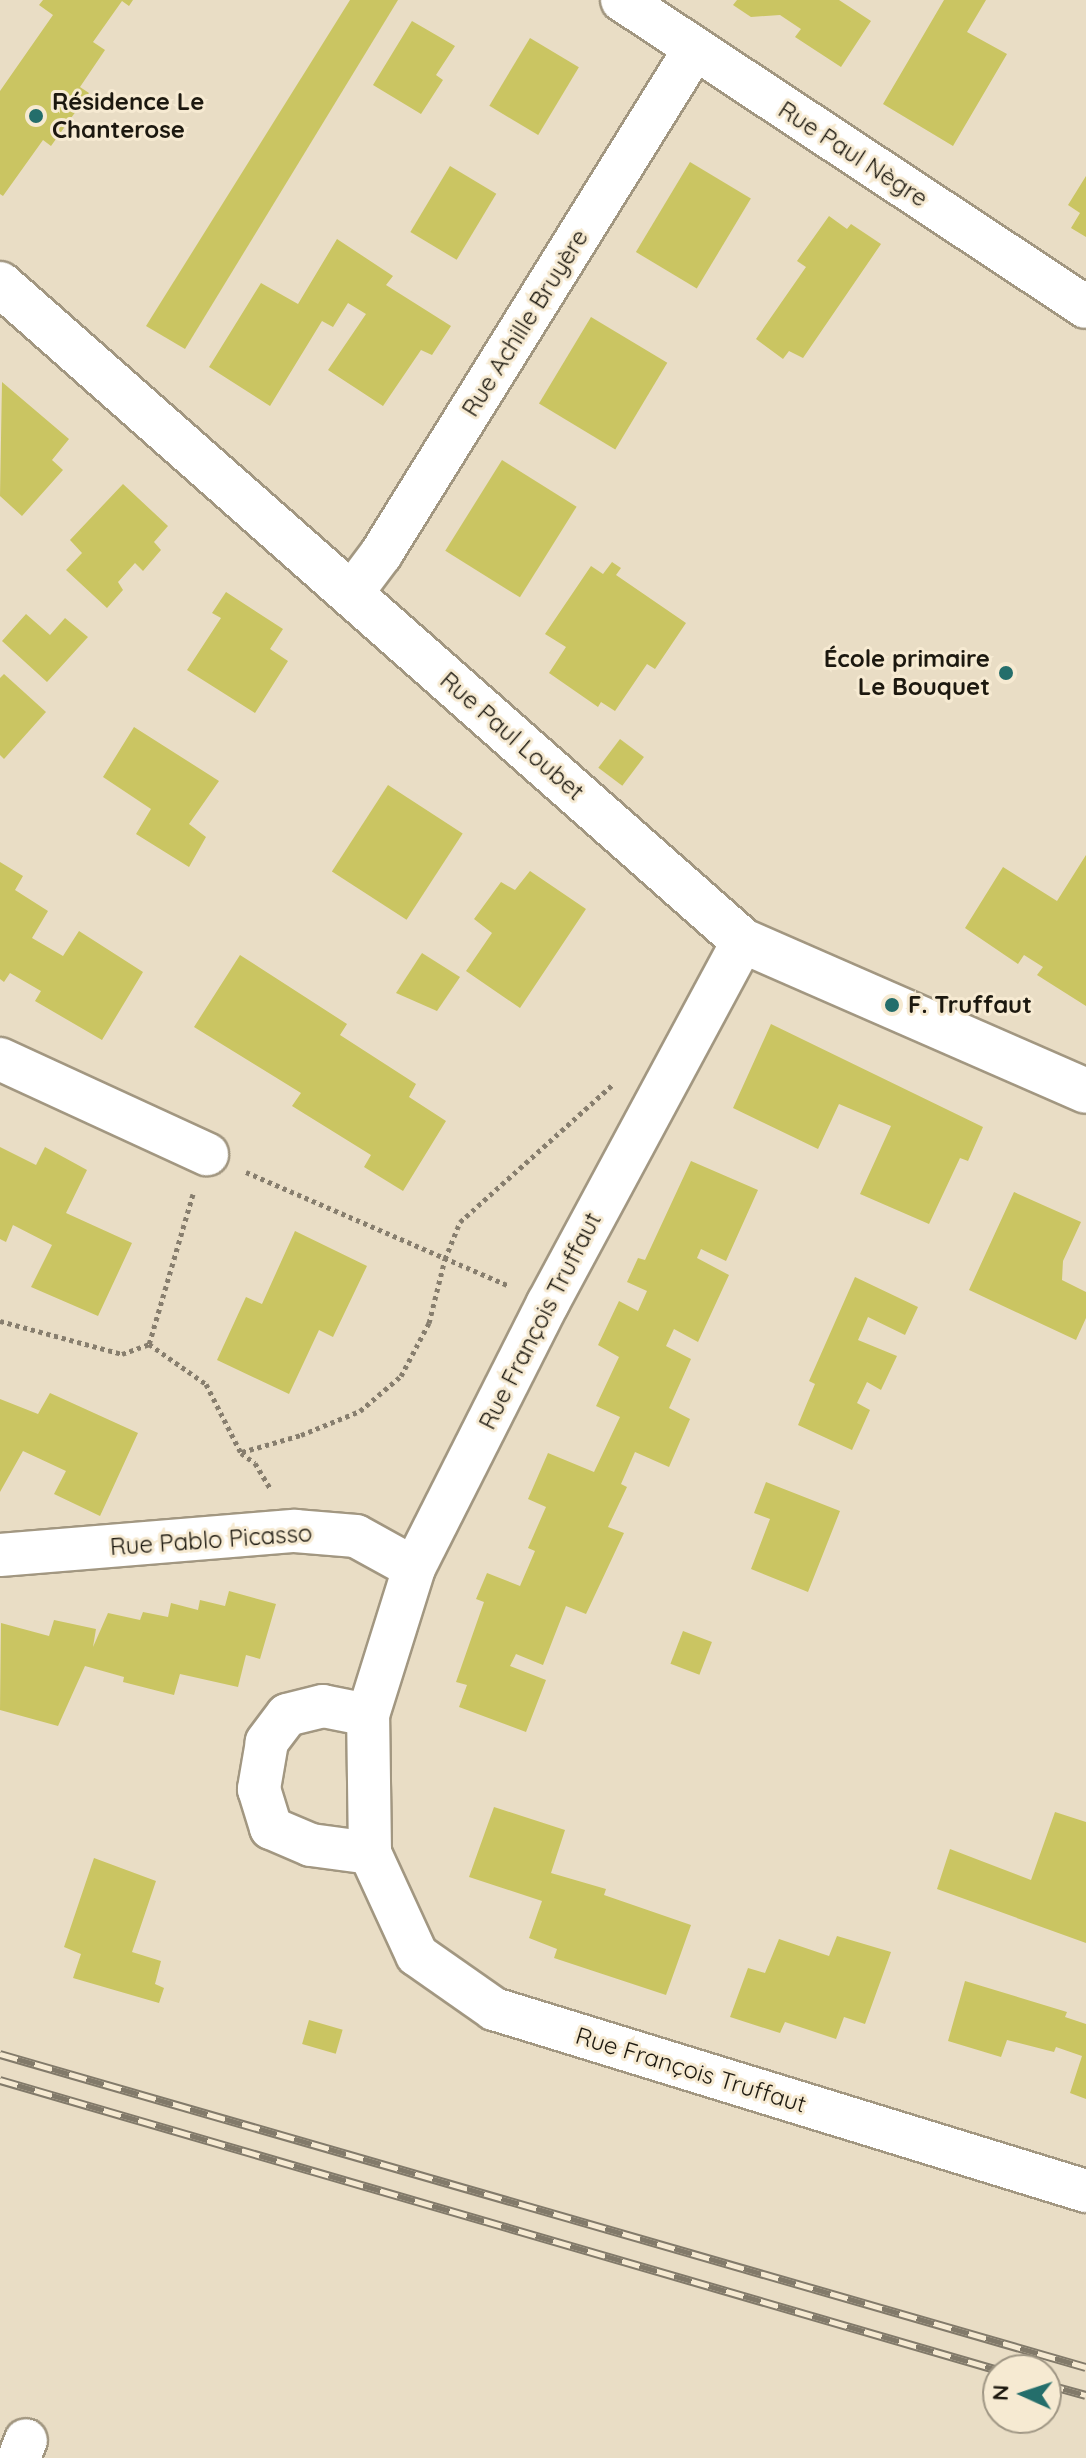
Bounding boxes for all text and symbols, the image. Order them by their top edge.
place label: Résidence Le Chanterose [52,88,204,144]
street label: Rue Paul Nègre [773,95,933,213]
marker: Résidence Le Chanterose [27,107,45,125]
street label: Rue Achille Bruyère [456,224,594,422]
place label: École primaire Le Bouquet [824,645,990,701]
marker: École primaire Le Bouquet [997,664,1015,682]
street label: Rue Paul Loubet [434,666,590,806]
place label: F. Truffaut [908,991,1032,1019]
marker: F. Truffaut [883,996,901,1014]
street label: Rue François Truffaut [473,1208,607,1434]
street label: Rue Pablo Picasso [109,1519,313,1561]
street label: Rue François Truffaut [572,2021,810,2119]
north arrow [982,2354,1062,2434]
text: N [986,2384,1014,2402]

